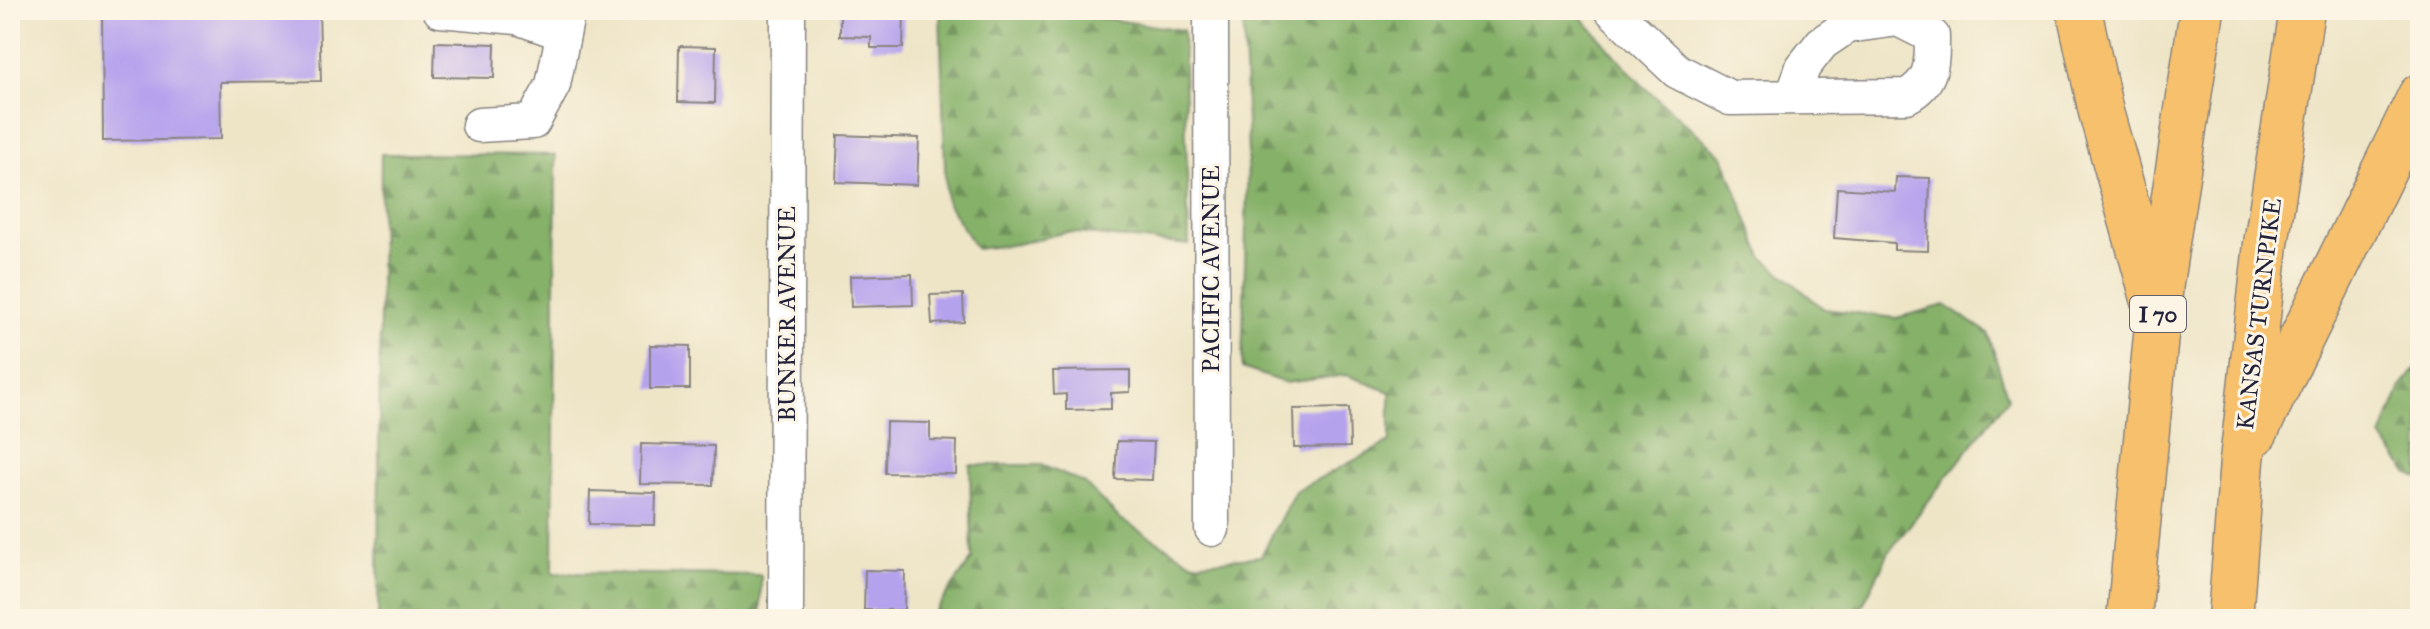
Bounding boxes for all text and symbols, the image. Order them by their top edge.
street label: PACIFIC AVENUE [1196,165,1226,373]
street label: KANSAS TURNPIKE [2230,196,2288,432]
street label: BUNKER AVENUE [772,206,802,422]
road number: I 70 [2130,296,2186,332]

